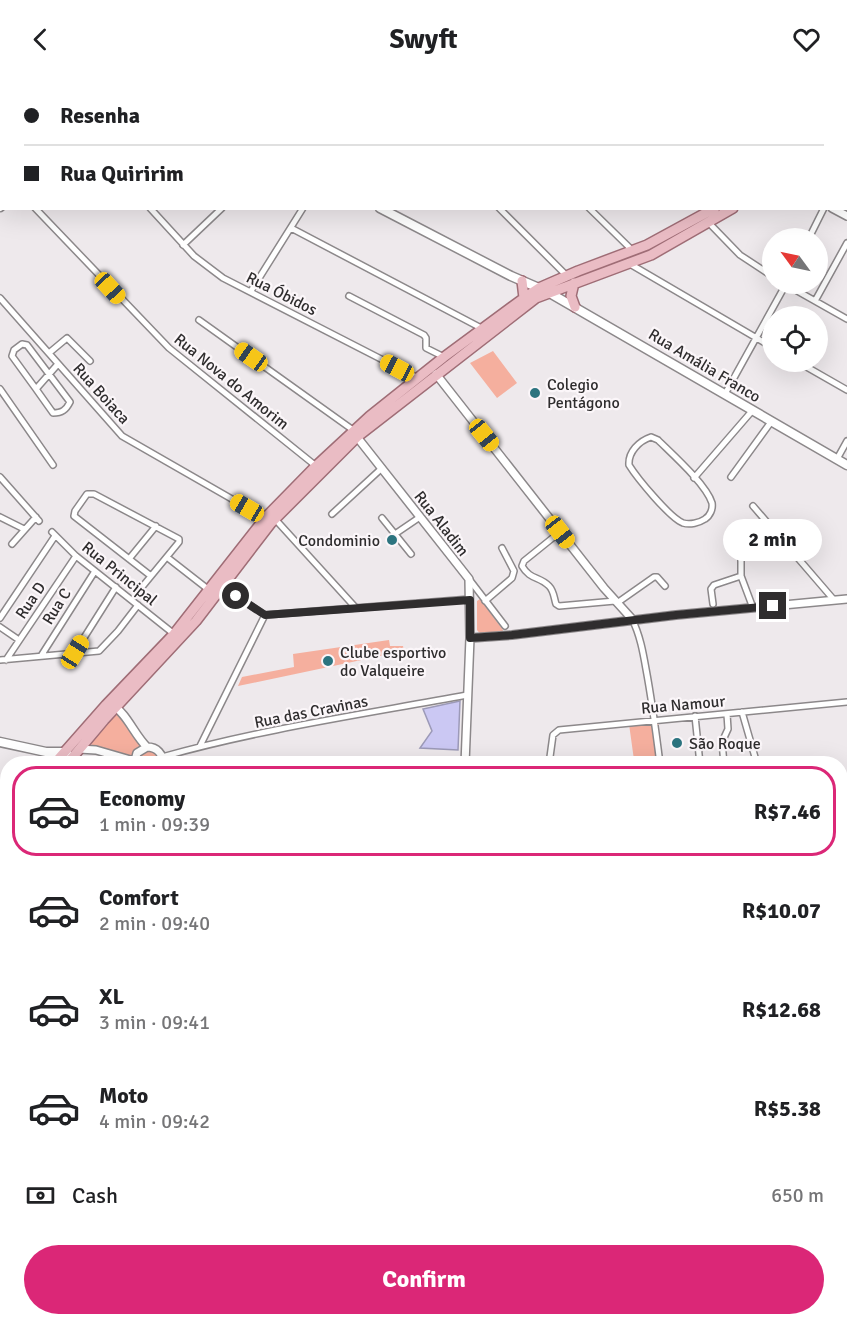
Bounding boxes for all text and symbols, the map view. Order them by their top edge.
icon: back [24,23,57,56]
text: Swyft [390,23,457,56]
icon: heart [790,23,823,56]
text: Resenha [60,102,140,129]
text: Rua Quiririm [60,160,184,187]
north arrow [762,228,828,294]
map controls [762,228,828,372]
street label: Rua Óbidos [243,268,320,320]
car [91,269,129,307]
button: locate [762,306,828,372]
street label: Rua Amália Franco [645,325,764,407]
street label: Rua Nova do Amorim [170,329,293,434]
car [231,339,271,375]
car [377,352,417,384]
street label: Rua Boiaca [69,359,134,428]
place label: Colegio Pentágono [547,375,620,413]
marker: Colegio Pentágono [528,386,542,400]
car [466,415,502,455]
street label: Rua Aladim [409,487,473,560]
car [227,491,267,525]
car [542,512,578,552]
callout: 2 min [724,519,822,561]
text: 2 min [748,527,797,552]
place label: Condominio [298,531,380,551]
marker: Condominio [385,533,399,547]
street label: Rua Principal [78,537,161,610]
street label: Rua D [11,578,50,623]
route start [222,582,249,609]
street label: Rua C [38,584,76,628]
route end [759,592,786,619]
car [58,632,92,672]
place label: Clube esportivo do Valqueire [340,643,446,681]
marker: Clube esportivo do Valqueire [321,654,335,668]
street label: Rua das Cravinas [253,691,370,733]
street label: Rua Namour [640,691,726,719]
place label: São Roque [689,734,761,754]
marker: São Roque [670,736,684,750]
icon: car [27,784,81,838]
text: Economy [99,785,185,812]
text: R$7.46 [754,798,821,825]
text: 1 min · 09:39 [99,812,210,837]
icon: car [27,883,81,937]
text: Comfort [99,884,179,911]
text: R$10.07 [742,897,821,924]
text: 2 min · 09:40 [99,911,210,936]
icon: car [27,982,81,1036]
text: XL [99,983,124,1010]
text: R$12.68 [742,996,821,1023]
text: 3 min · 09:41 [99,1010,210,1035]
icon: car [27,1081,81,1135]
text: Moto [99,1082,148,1109]
text: R$5.38 [754,1095,821,1122]
text: 4 min · 09:42 [99,1109,210,1134]
icon: cash [24,1179,57,1212]
text: Cash [72,1182,118,1209]
text: 650 m [771,1183,824,1208]
button: Confirm [24,1245,824,1314]

